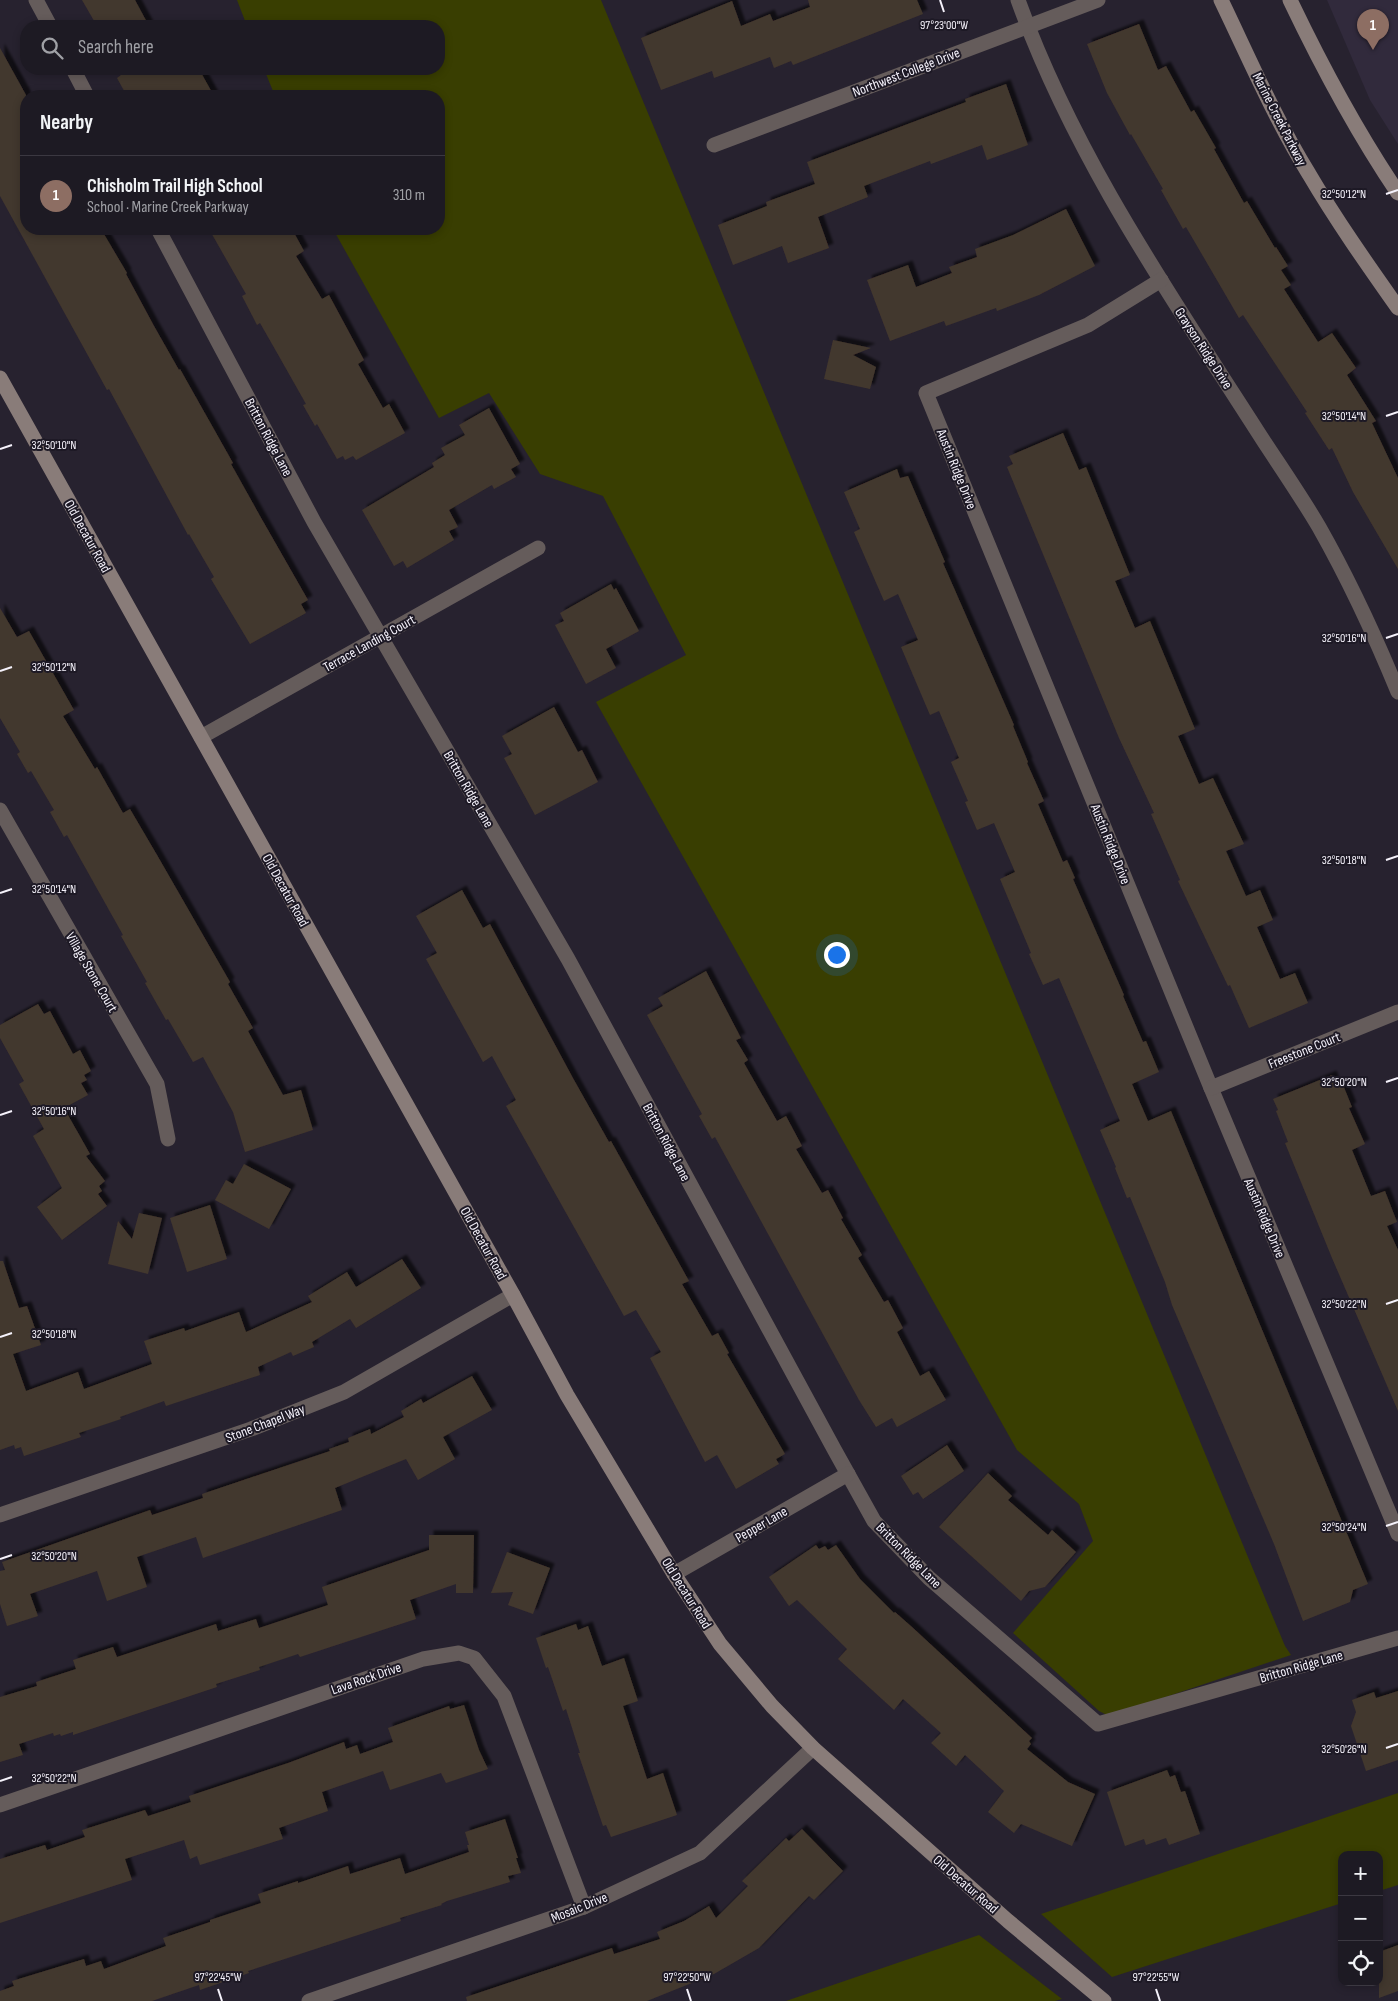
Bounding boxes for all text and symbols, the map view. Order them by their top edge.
pin: 1 [1357,9,1389,50]
text: 97°23'00"W [920,18,968,33]
search box [20,20,445,75]
icon: search [38,34,66,62]
text: Search here [78,36,154,59]
street label: Northwest College Drive [850,44,962,101]
street label: Marine Creek Parkway [1249,70,1311,169]
text: Nearby [40,110,93,135]
text: Chisholm Trail High School [87,175,263,198]
text: 1 [53,186,59,205]
text: 310 m [393,186,425,205]
text: 32°50'12"N [1322,187,1366,202]
text: School · Marine Creek Parkway [87,198,249,217]
street label: Grayson Ridge Drive [1171,305,1236,392]
street label: Britton Ridge Lane [241,395,296,479]
text: 32°50'14"N [1322,409,1366,424]
street label: Austin Ridge Drive [932,426,980,512]
text: 32°50'10"N [32,438,76,453]
street label: Old Decatur Road [61,497,115,576]
street label: Terrace Landing Court [320,611,418,676]
text: 32°50'16"N [1322,631,1366,646]
text: 32°50'12"N [32,660,76,675]
street label: Britton Ridge Lane [440,748,497,831]
street label: Austin Ridge Drive [1086,801,1134,887]
street label: Old Decatur Road [259,851,313,930]
text: 32°50'18"N [1322,853,1366,868]
text: 32°50'14"N [32,882,76,897]
street label: Village Stone Court [62,929,121,1015]
your location [824,942,850,968]
street label: Freestone Court [1266,1028,1343,1073]
text: 32°50'20"N [1321,1075,1367,1090]
street label: Britton Ridge Lane [639,1100,694,1184]
text: 32°50'16"N [32,1104,76,1119]
street label: Austin Ridge Drive [1240,1175,1289,1261]
street label: Old Decatur Road [457,1204,511,1283]
text: 32°50'22"N [1321,1297,1367,1312]
text: 32°50'18"N [32,1327,76,1342]
street label: Stone Chapel Way [223,1400,308,1446]
street label: Pepper Lane [732,1503,790,1546]
street label: Britton Ridge Lane [872,1519,945,1592]
text: 32°50'24"N [1321,1520,1367,1535]
text: 32°50'20"N [31,1549,77,1564]
street label: Old Decatur Road [658,1555,715,1632]
street label: Britton Ridge Lane [1258,1646,1345,1686]
street label: Lava Rock Drive [329,1659,403,1698]
text: 32°50'26"N [1321,1742,1367,1757]
text: 32°50'22"N [31,1771,77,1786]
map controls [1338,1851,1383,1986]
button: + [1338,1851,1383,1896]
street label: Old Decatur Road [930,1852,1002,1917]
street label: Mosaic Drive [548,1888,610,1926]
button: − [1338,1896,1383,1941]
button: locate [1338,1941,1383,1986]
text: 97°22'45"W [194,1970,242,1985]
text: 97°22'50"W [663,1970,711,1985]
text: 97°22'55"W [1133,1970,1180,1985]

